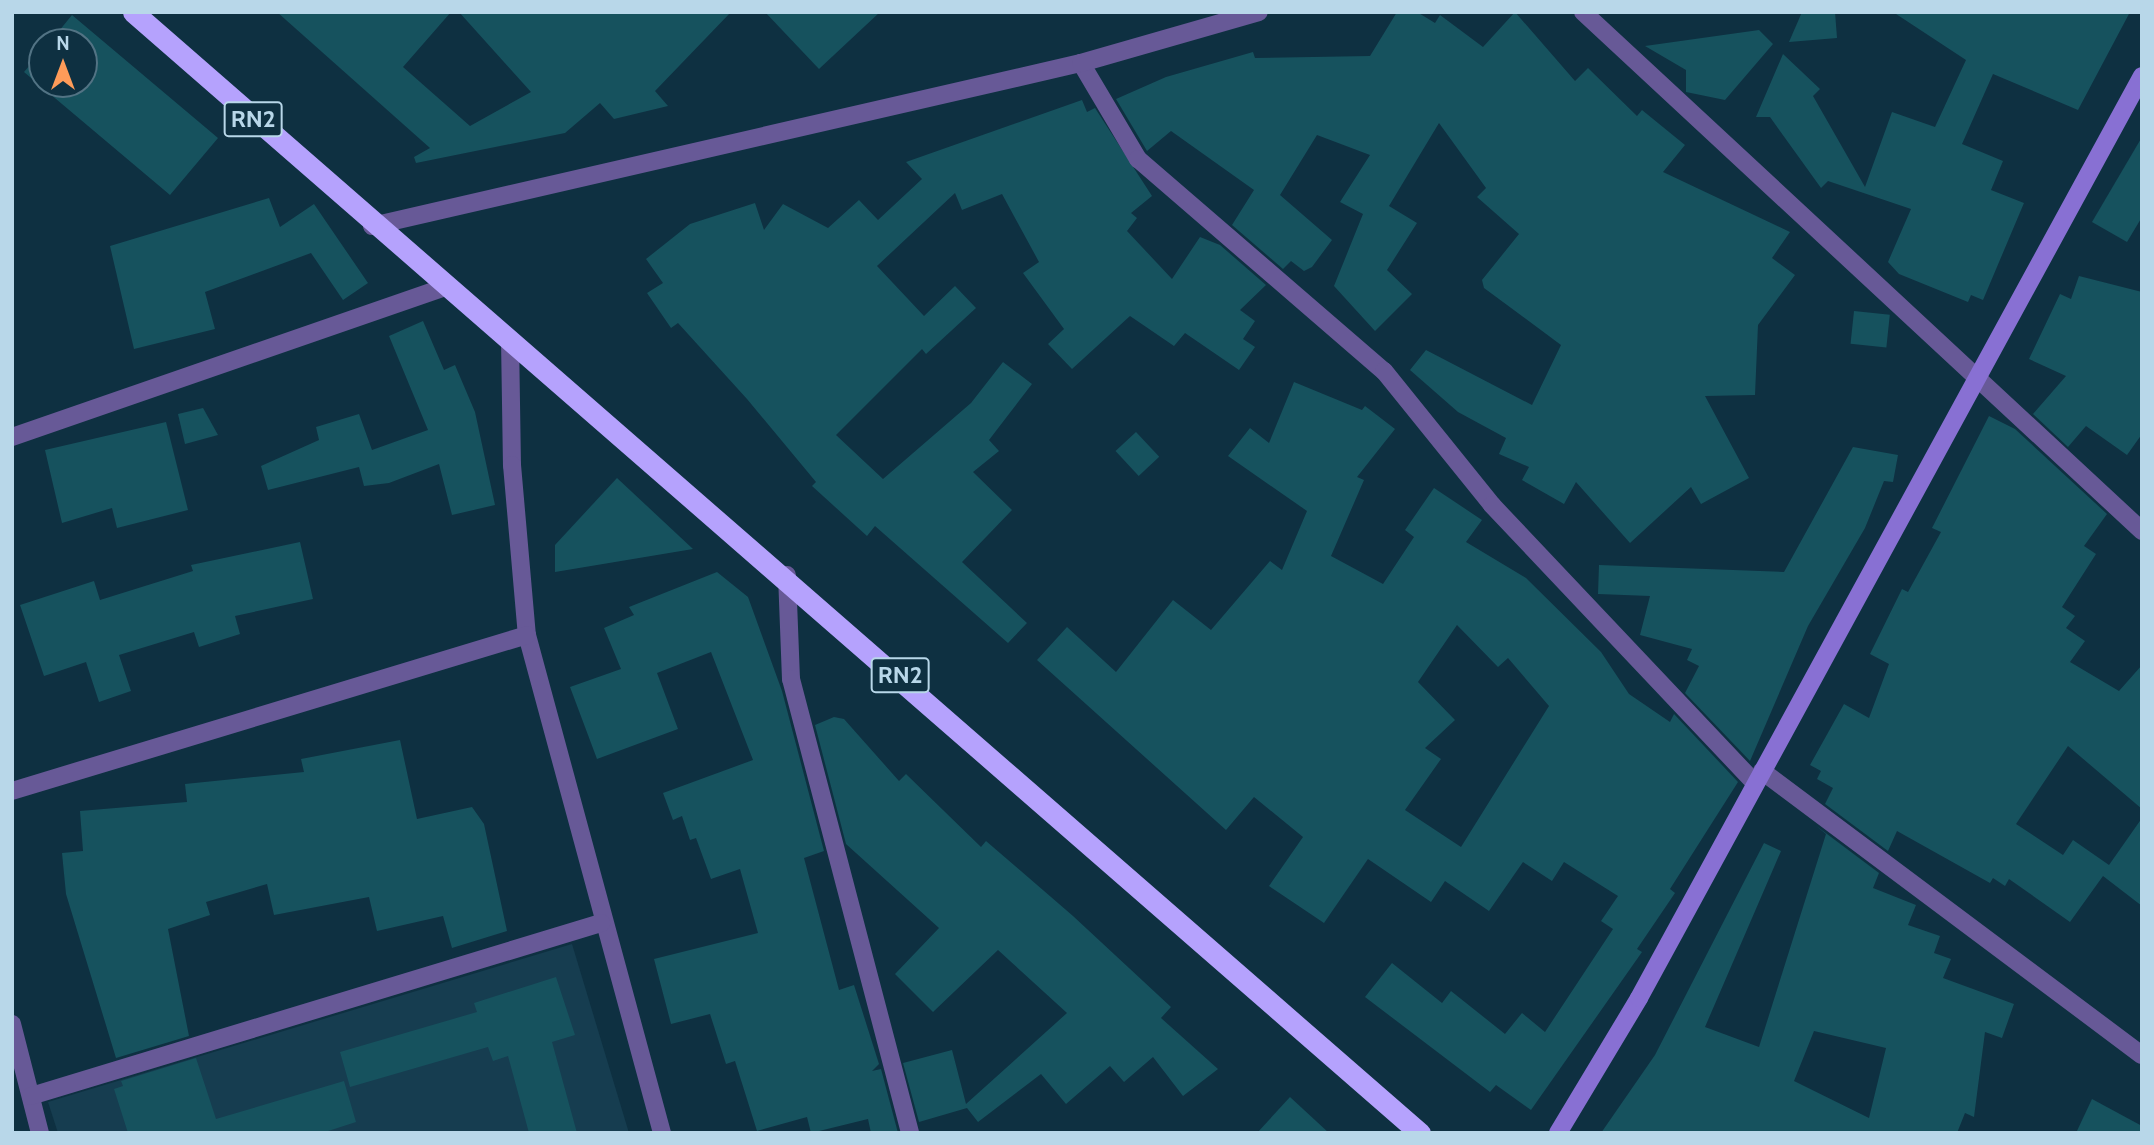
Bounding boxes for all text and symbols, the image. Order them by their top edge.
north arrow [28,28,98,98]
text: N [56,32,70,55]
road number: RN2 [223,98,283,140]
road number: RN2 [870,654,930,696]

